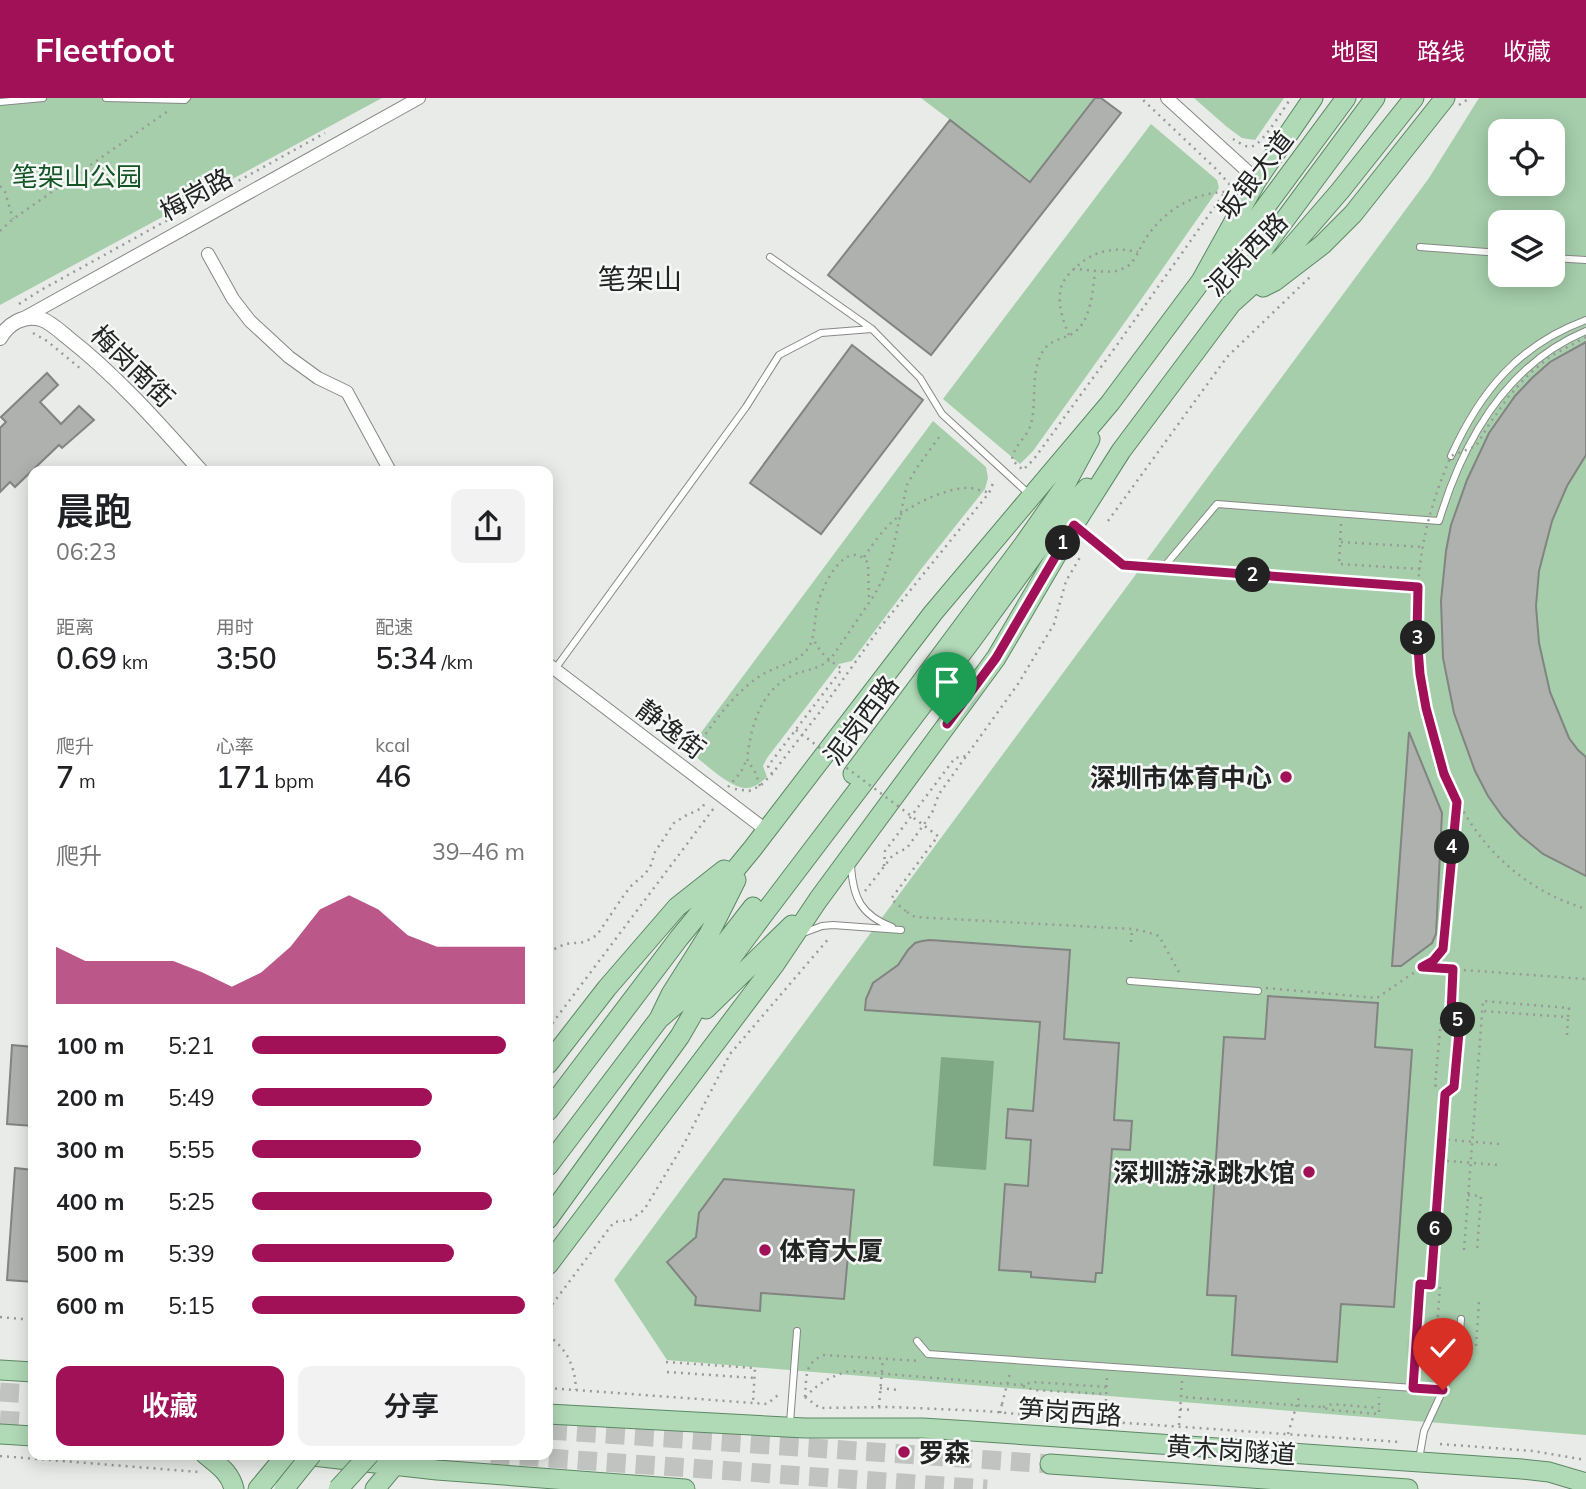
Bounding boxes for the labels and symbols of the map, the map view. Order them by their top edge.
street label: 坂银大道 [1210,124,1300,226]
park label: 笔架山公园 [12,160,142,193]
street label: 梅岗路 [154,161,238,227]
street label: 泥岗西路 [1198,205,1294,303]
district label: 笔架山 [598,261,682,296]
street label: 梅岗南街 [84,318,182,414]
pin: 1 [1046,526,1080,560]
pin: 2 [1236,558,1270,592]
pin: 3 [1400,620,1436,656]
pin [917,652,977,724]
street label: 泥岗西路 [817,669,905,771]
street label: 静逸街 [630,692,712,766]
place label: 深圳市体育中心 [1090,761,1272,794]
marker: 深圳市体育中心 [1278,769,1294,785]
pin: 4 [1434,830,1470,864]
pin: 5 [1440,1002,1476,1038]
place label: 深圳游泳跳水馆 [1113,1156,1295,1189]
marker: 深圳游泳跳水馆 [1301,1164,1317,1180]
pin: 6 [1418,1212,1452,1246]
place label: 体育大厦 [779,1234,883,1267]
marker: 体育大厦 [757,1242,773,1258]
pin [1413,1318,1473,1390]
street label: 笋岗西路 [1017,1392,1123,1432]
street label: 黄木岗隧道 [1165,1429,1297,1471]
place label: 罗森 [918,1436,970,1469]
marker: 罗森 [896,1444,912,1460]

